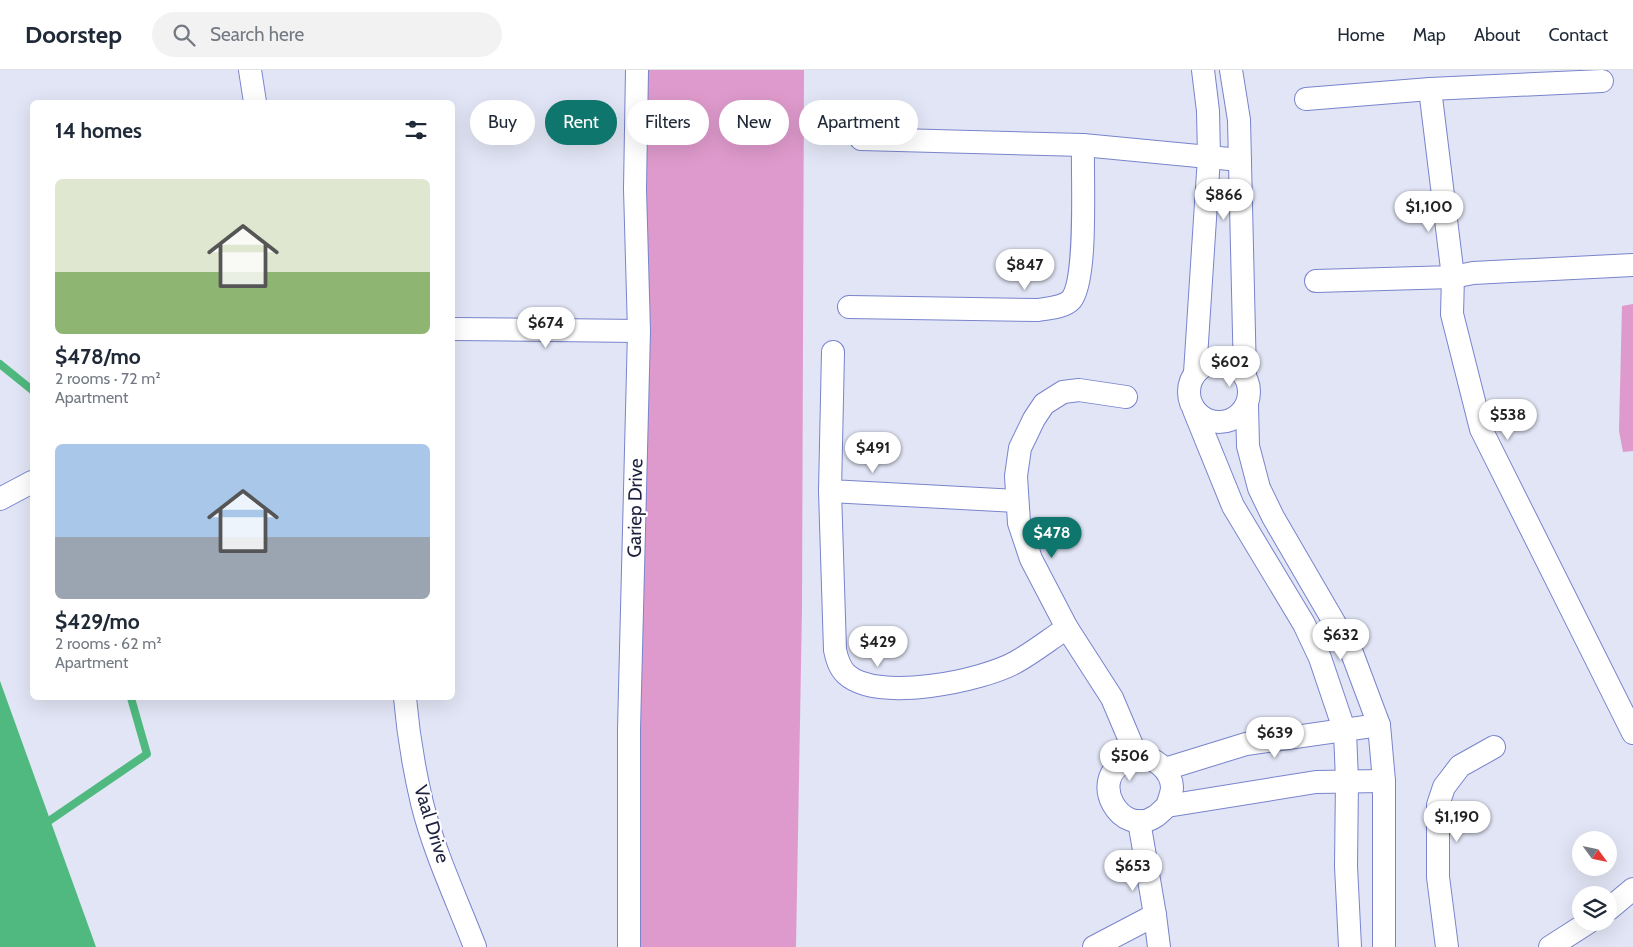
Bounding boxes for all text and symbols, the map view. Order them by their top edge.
search box [152,12,502,57]
text: Doorstep [25,20,122,49]
icon: search [170,21,198,49]
text: Search here [210,23,304,46]
text: Home [1337,24,1385,46]
text: Map [1413,24,1446,46]
text: About [1474,24,1520,46]
text: Contact [1548,24,1608,46]
chip: Buy [470,100,535,145]
chip: Rent [545,100,617,145]
chip: Filters [627,100,709,145]
chip: New [719,100,789,145]
chip: Apartment [799,100,918,145]
icon: filters [402,116,430,144]
text: 14 homes [55,118,142,143]
pin: $866 [1194,178,1254,221]
text: $866 [1206,185,1242,204]
pin: $1,100 [1388,190,1470,233]
text: $1,100 [1405,197,1453,216]
icon: home [198,211,288,301]
pin: $847 [995,248,1055,291]
text: $847 [1006,255,1044,274]
pin: $674 [516,306,576,349]
text: $674 [528,313,564,332]
text: $478/mo [55,344,141,369]
pin: $602 [1200,346,1260,388]
text: $602 [1211,352,1249,371]
text: 2 rooms · 72 m² [55,369,160,388]
text: Apartment [55,388,128,407]
pin: $538 [1478,398,1538,441]
text: $538 [1490,405,1526,424]
pin: $491 [843,432,903,474]
text: $491 [856,438,890,457]
street label: Gariep Drive [623,458,647,558]
icon: home [198,476,288,566]
pin: $478 [1022,516,1082,559]
text: $478 [1033,523,1071,542]
text: $429/mo [55,609,140,634]
pin: $632 [1311,618,1371,661]
text: $632 [1323,625,1359,644]
pin: $429 [848,626,908,668]
text: $429 [860,632,896,651]
text: 2 rooms · 62 m² [55,634,162,653]
text: Apartment [55,653,128,672]
pin: $639 [1245,716,1305,759]
text: $639 [1257,723,1293,742]
pin: $506 [1100,740,1160,782]
text: $506 [1111,746,1149,765]
street label: Vaal Drive [409,782,455,866]
pin: $1,190 [1416,800,1498,843]
text: $1,190 [1435,807,1479,826]
north arrow [1572,831,1618,876]
map controls [1572,831,1617,931]
pin: $653 [1103,850,1163,892]
text: $653 [1115,856,1151,875]
button: layers [1572,886,1617,931]

